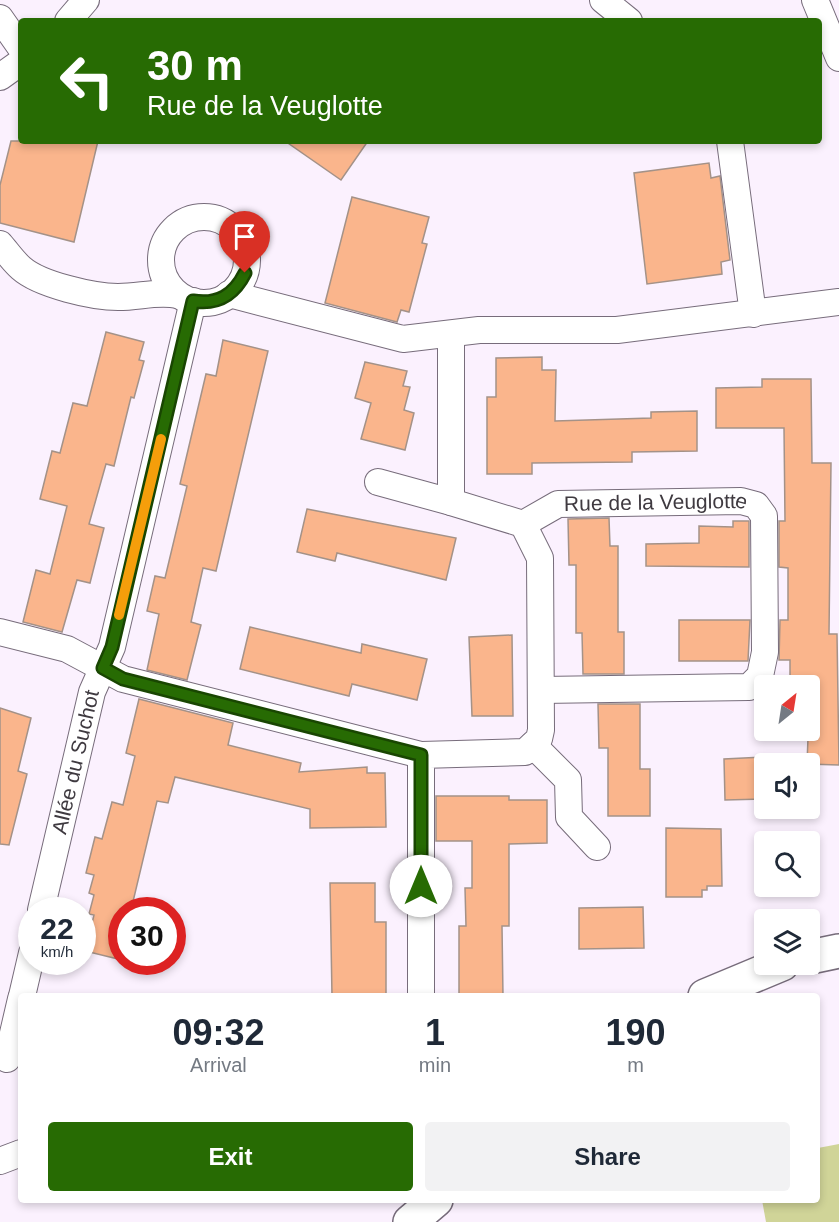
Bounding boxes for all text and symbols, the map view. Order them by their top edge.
icon: left [48,42,126,120]
text: 30 m [147,42,243,89]
text: Rue de la Veuglotte [147,91,383,121]
pin [219,211,270,273]
icon: arrive [228,220,261,253]
street label: Rue de la Veuglotte [564,488,750,515]
north arrow [754,675,820,741]
map controls [754,675,820,975]
street label: Allée du Suchot [47,687,103,836]
button: sound [754,753,820,819]
button: search [754,831,820,897]
position arrow [389,854,453,918]
speed limit sign: 30 [108,897,186,975]
button: layers [754,909,820,975]
text: 22 [40,912,74,945]
text: km/h [41,943,73,960]
text: 09:32 [172,1012,264,1053]
text: 1 [425,1012,445,1053]
text: 190 [605,1012,666,1053]
text: Arrival [190,1054,247,1076]
text: min [419,1054,451,1076]
text: m [627,1054,644,1076]
button: Exit [48,1122,413,1191]
button: Share [425,1122,790,1191]

